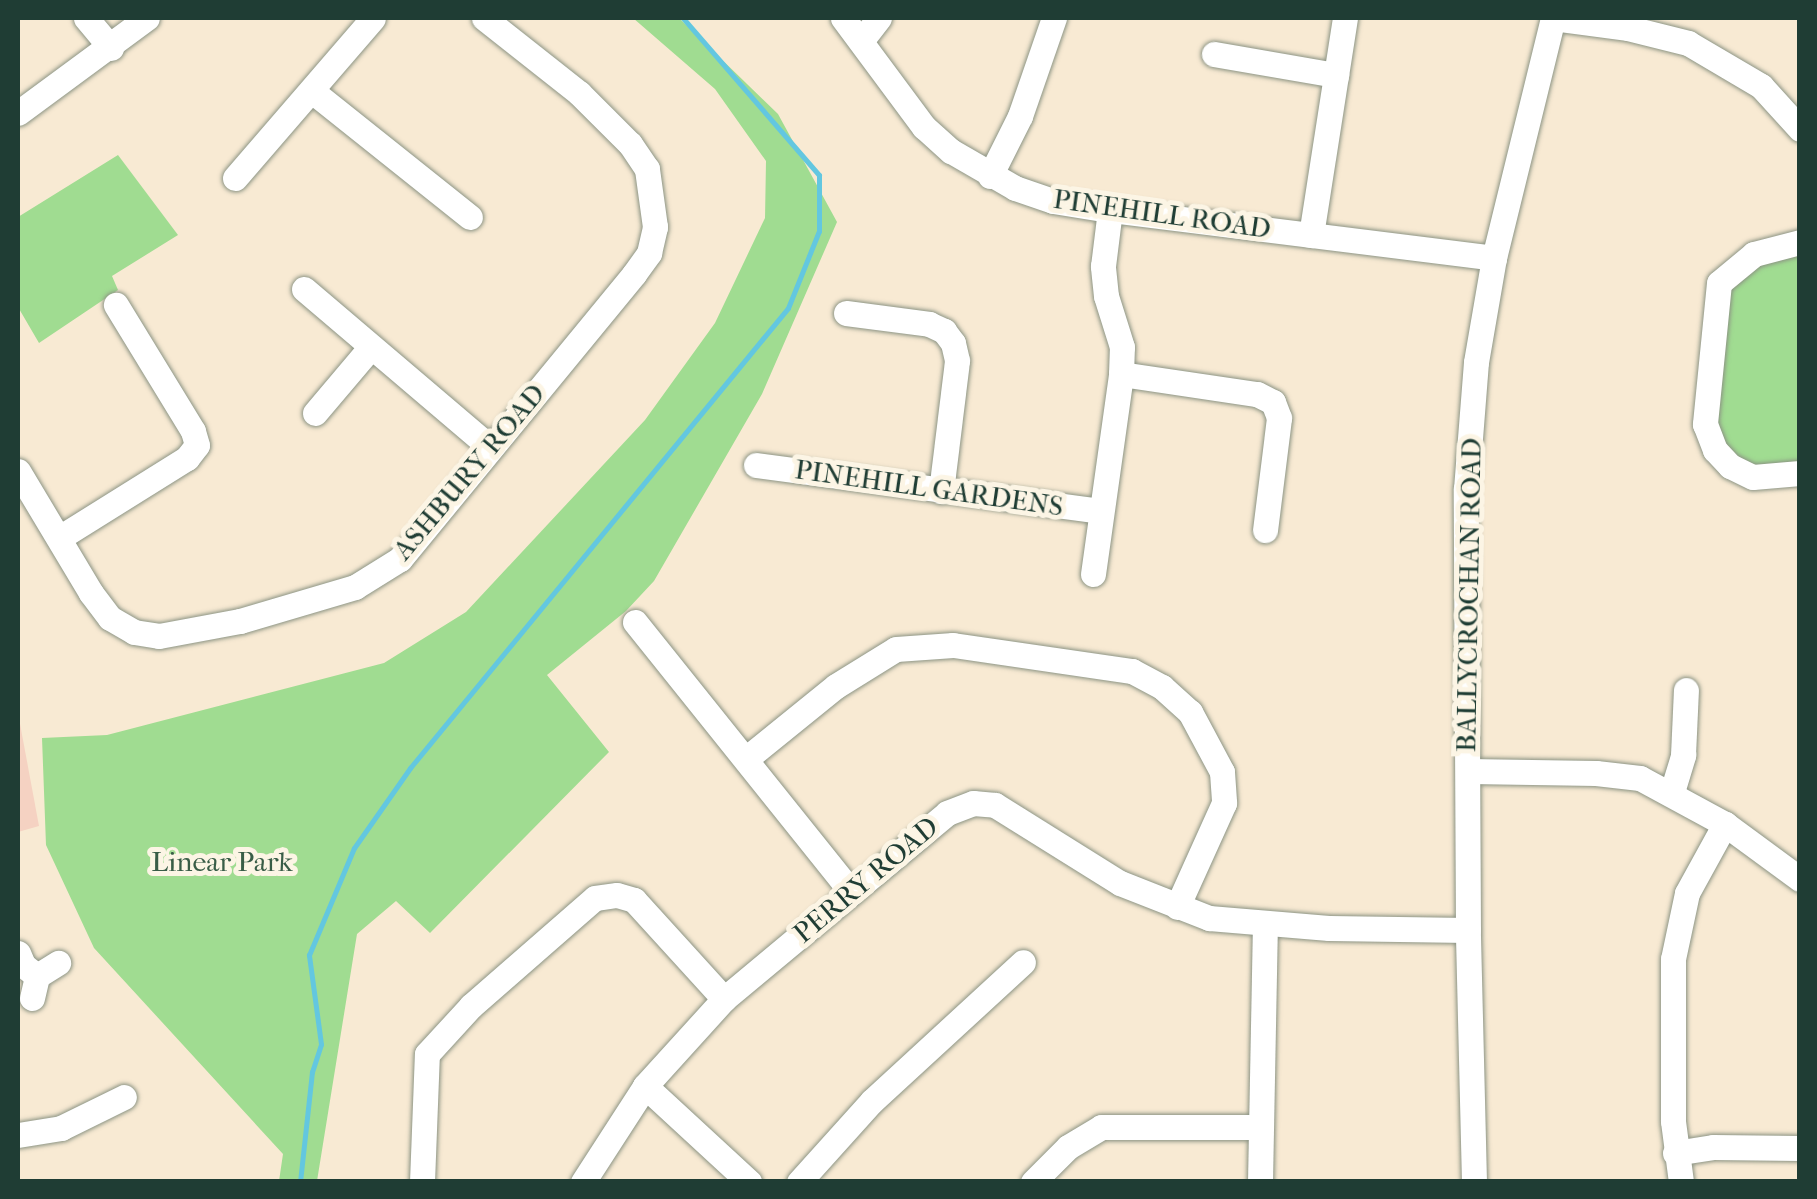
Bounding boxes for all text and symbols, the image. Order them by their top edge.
street label: PINEHILL ROAD [1051,182,1273,246]
street label: ASHBURY ROAD [386,377,552,567]
street label: BALLYCROCHAN ROAD [1449,437,1489,753]
street label: PINEHILL GARDENS [793,453,1065,523]
street label: PERRY ROAD [787,810,945,950]
park label: Linear Park [151,845,293,879]

